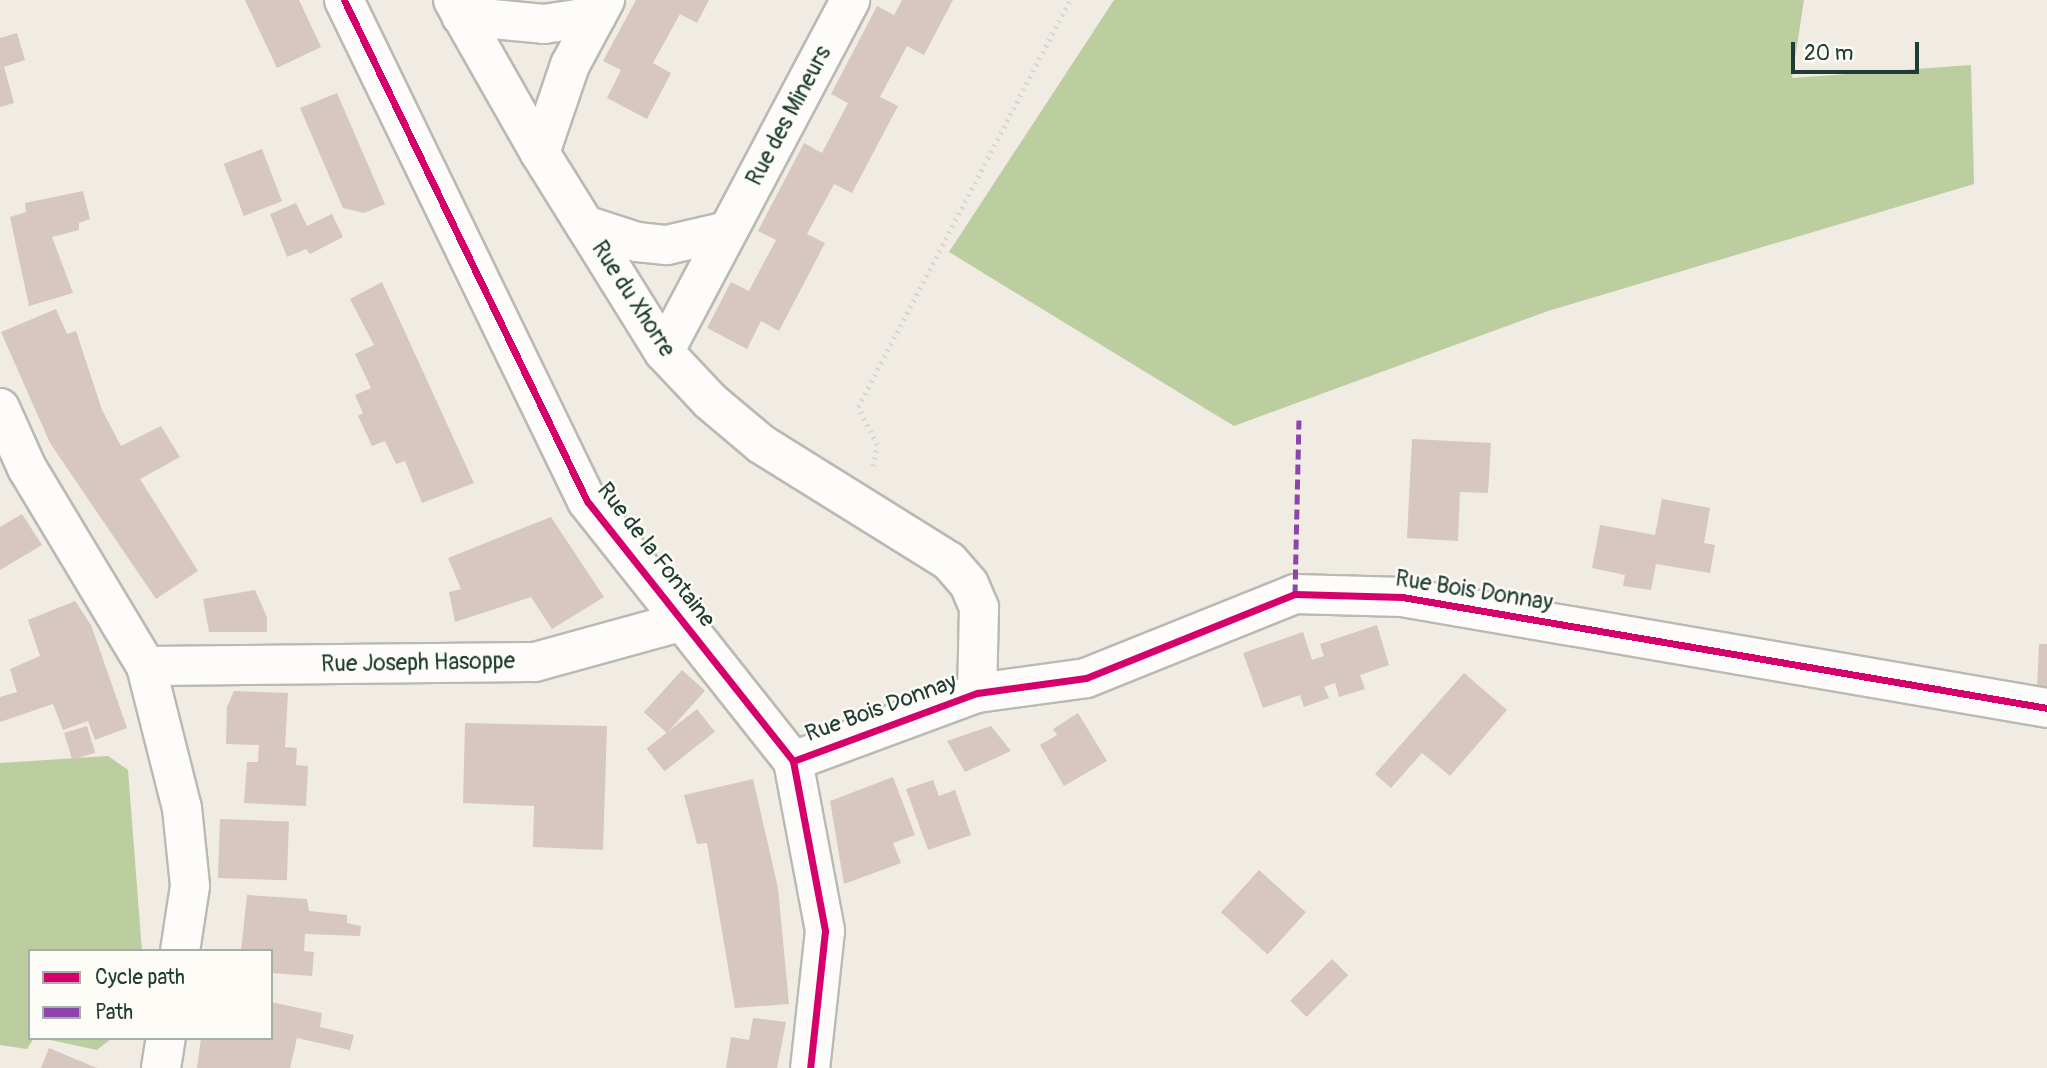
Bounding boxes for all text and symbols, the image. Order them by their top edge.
scale bar [1795,28,1923,72]
text: 20 m [1804,40,1853,67]
street label: Rue des Mineurs [741,41,837,191]
street label: Rue du Xhorre [585,236,681,362]
street label: Rue de la Fontaine [591,477,721,633]
street label: Rue Bois Donnay [1393,565,1555,617]
street label: Rue Joseph Hasoppe [321,648,515,678]
street label: Rue Bois Donnay [802,668,960,748]
legend [28,949,273,1040]
text: Cycle path [95,964,185,991]
text: Path [95,999,133,1026]

